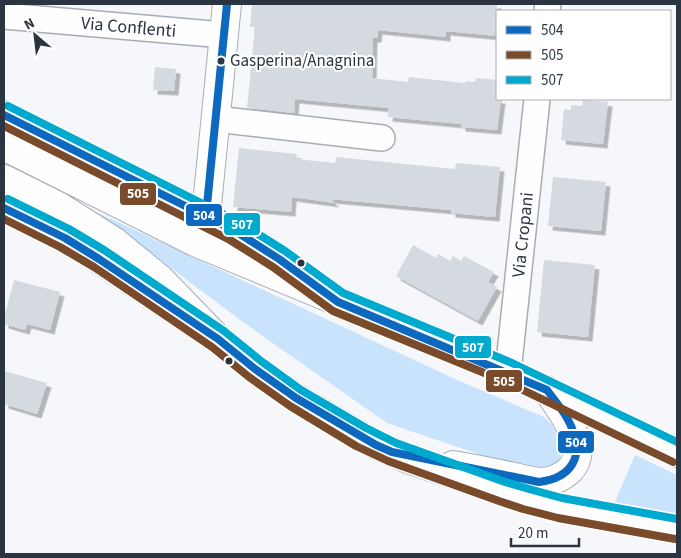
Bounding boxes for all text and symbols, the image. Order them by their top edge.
north arrow [10,10,60,60]
street label: Via Conflenti [80,10,177,43]
legend [496,10,671,100]
text: N [21,13,38,35]
text: 504 [541,20,564,41]
text: 505 [541,45,563,66]
place label: Gasperina/Anagnina [230,49,374,73]
marker: Gasperina/Anagnina [216,56,226,66]
text: 507 [541,70,563,91]
line badge: 505 [119,182,157,206]
text: 505 [127,184,149,204]
street label: Via Cropani [506,191,540,279]
line badge: 504 [185,203,223,227]
text: 504 [193,206,216,226]
line badge: 507 [223,212,261,236]
text: 507 [231,215,253,235]
unlabelled marker [296,258,306,268]
line badge: 507 [454,335,492,359]
text: 507 [462,338,484,358]
unlabelled marker [224,356,234,366]
line badge: 505 [485,369,523,393]
text: 505 [493,372,515,392]
line badge: 504 [557,430,595,454]
text: 504 [565,433,588,453]
scale bar [511,516,578,548]
text: 20 m [518,523,548,544]

